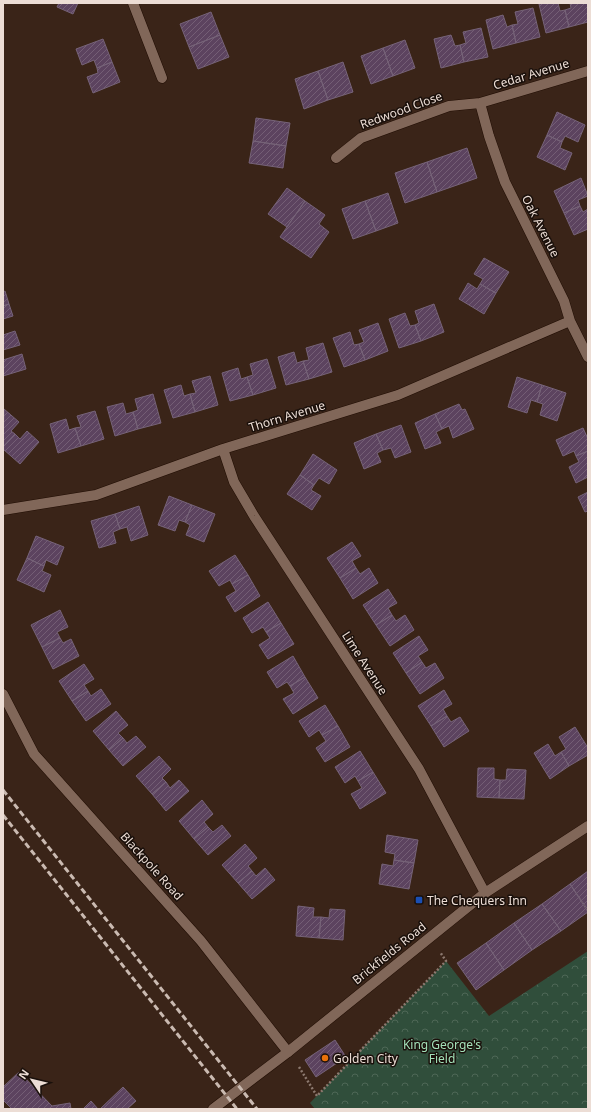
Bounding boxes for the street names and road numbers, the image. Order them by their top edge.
street label: Cedar Avenue [491,54,571,94]
street label: Redwood Close [357,87,445,133]
street label: Oak Avenue [518,192,564,260]
street label: Thorn Avenue [247,396,327,436]
street label: Lime Avenue [338,628,392,698]
street label: Blackpole Road [117,828,187,904]
street label: Brickfields Road [349,918,429,988]

